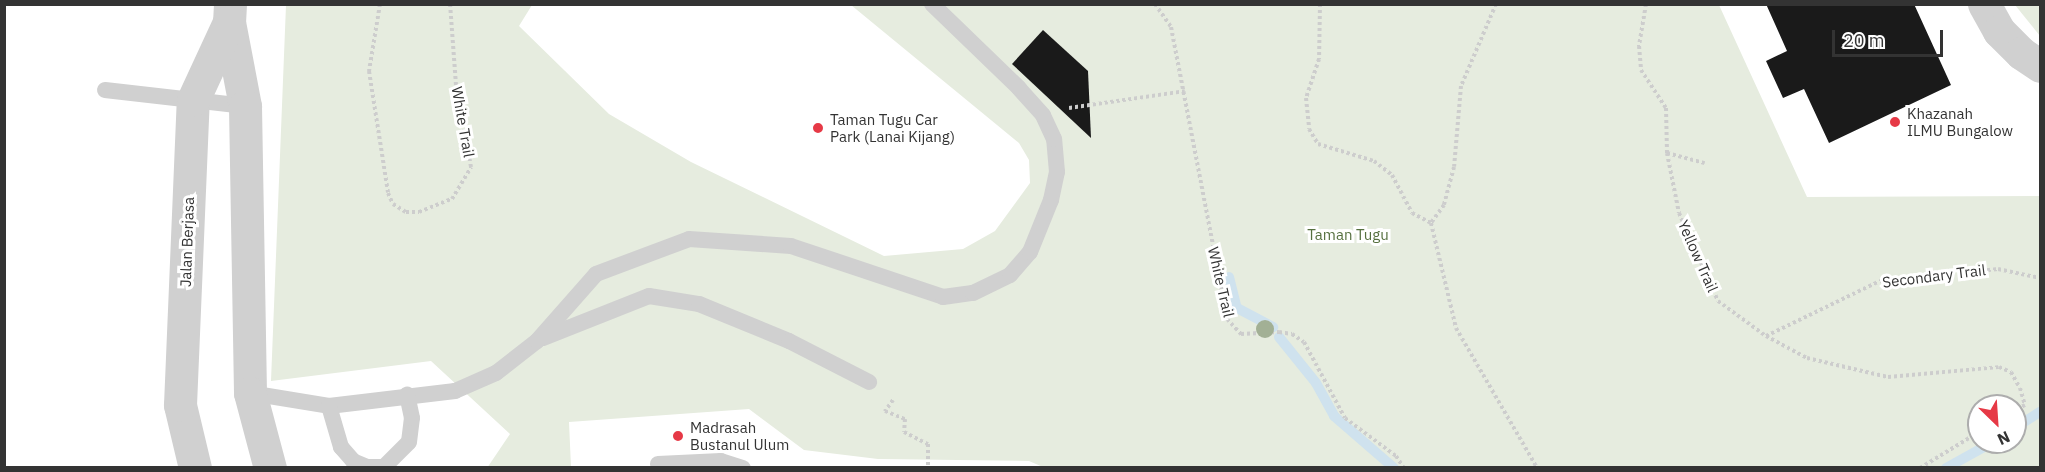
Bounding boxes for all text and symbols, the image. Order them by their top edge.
scale bar [1835,18,1946,56]
text: 20 m [1843,29,1885,52]
street label: White Trail [448,85,478,159]
place label: Khazanah ILMU Bungalow [1907,104,2013,139]
place label: Taman Tugu Car Park (Lanai Kijang) [830,110,955,145]
marker: Khazanah ILMU Bungalow [1888,115,1902,129]
marker: Taman Tugu Car Park (Lanai Kijang) [811,121,825,135]
street label: Jalan Berjasa [176,197,198,287]
street label: Yellow Trail [1674,217,1722,295]
park label: Taman Tugu [1307,226,1389,244]
street label: White Trail [1204,245,1238,319]
street label: Secondary Trail [1881,261,1987,291]
north arrow [1967,394,2027,454]
place label: Madrasah Bustanul Ulum [690,418,789,453]
text: N [1994,427,2013,450]
marker: Madrasah Bustanul Ulum [671,429,685,443]

